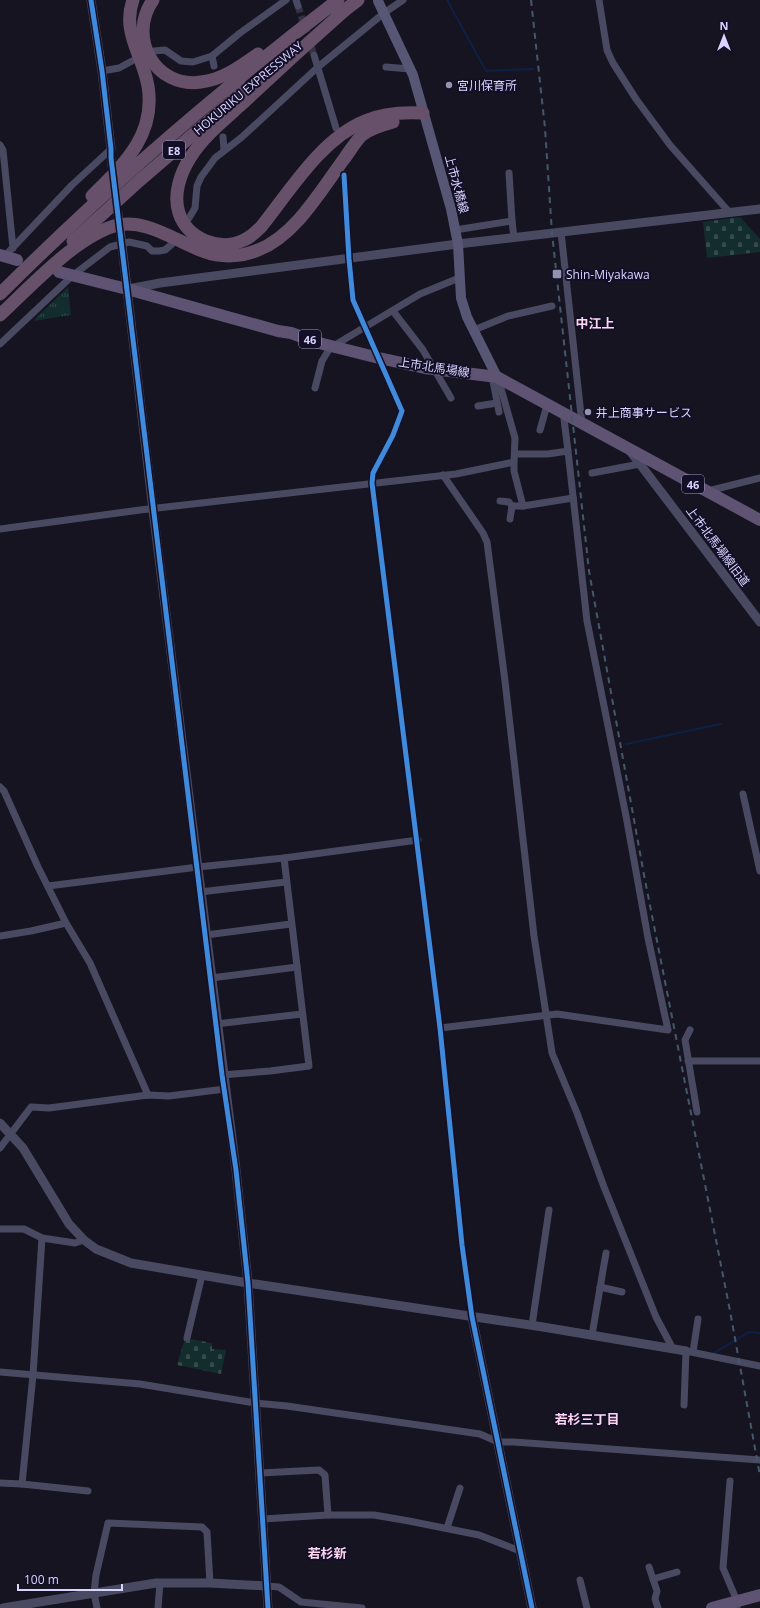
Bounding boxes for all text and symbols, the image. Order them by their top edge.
north arrow [704,16,744,56]
text: N [720,18,728,33]
street label: HOKURIKU EXPRESSWAY [190,37,306,139]
place label: 宮川保育所 [457,77,517,94]
marker: 宮川保育所 [444,80,454,90]
road number: E8 [163,141,185,159]
street label: 上市水橋線 [441,153,473,215]
place label: Shin-Miyakawa [566,266,650,283]
marker: Shin-Miyakawa [551,268,563,280]
district label: 中江上 [575,314,615,332]
road number: 46 [299,330,321,348]
street label: 上市北馬場線 [397,353,471,381]
place label: 井上商事サービス [596,404,692,421]
marker: 井上商事サービス [583,407,593,417]
road number: 46 [682,475,704,493]
street label: 上市北馬場線旧道 [682,503,754,589]
district label: 若杉三丁目 [554,1410,620,1428]
district label: 若杉新 [307,1544,347,1562]
scale bar [18,1566,122,1592]
text: 100 m [24,1571,59,1588]

